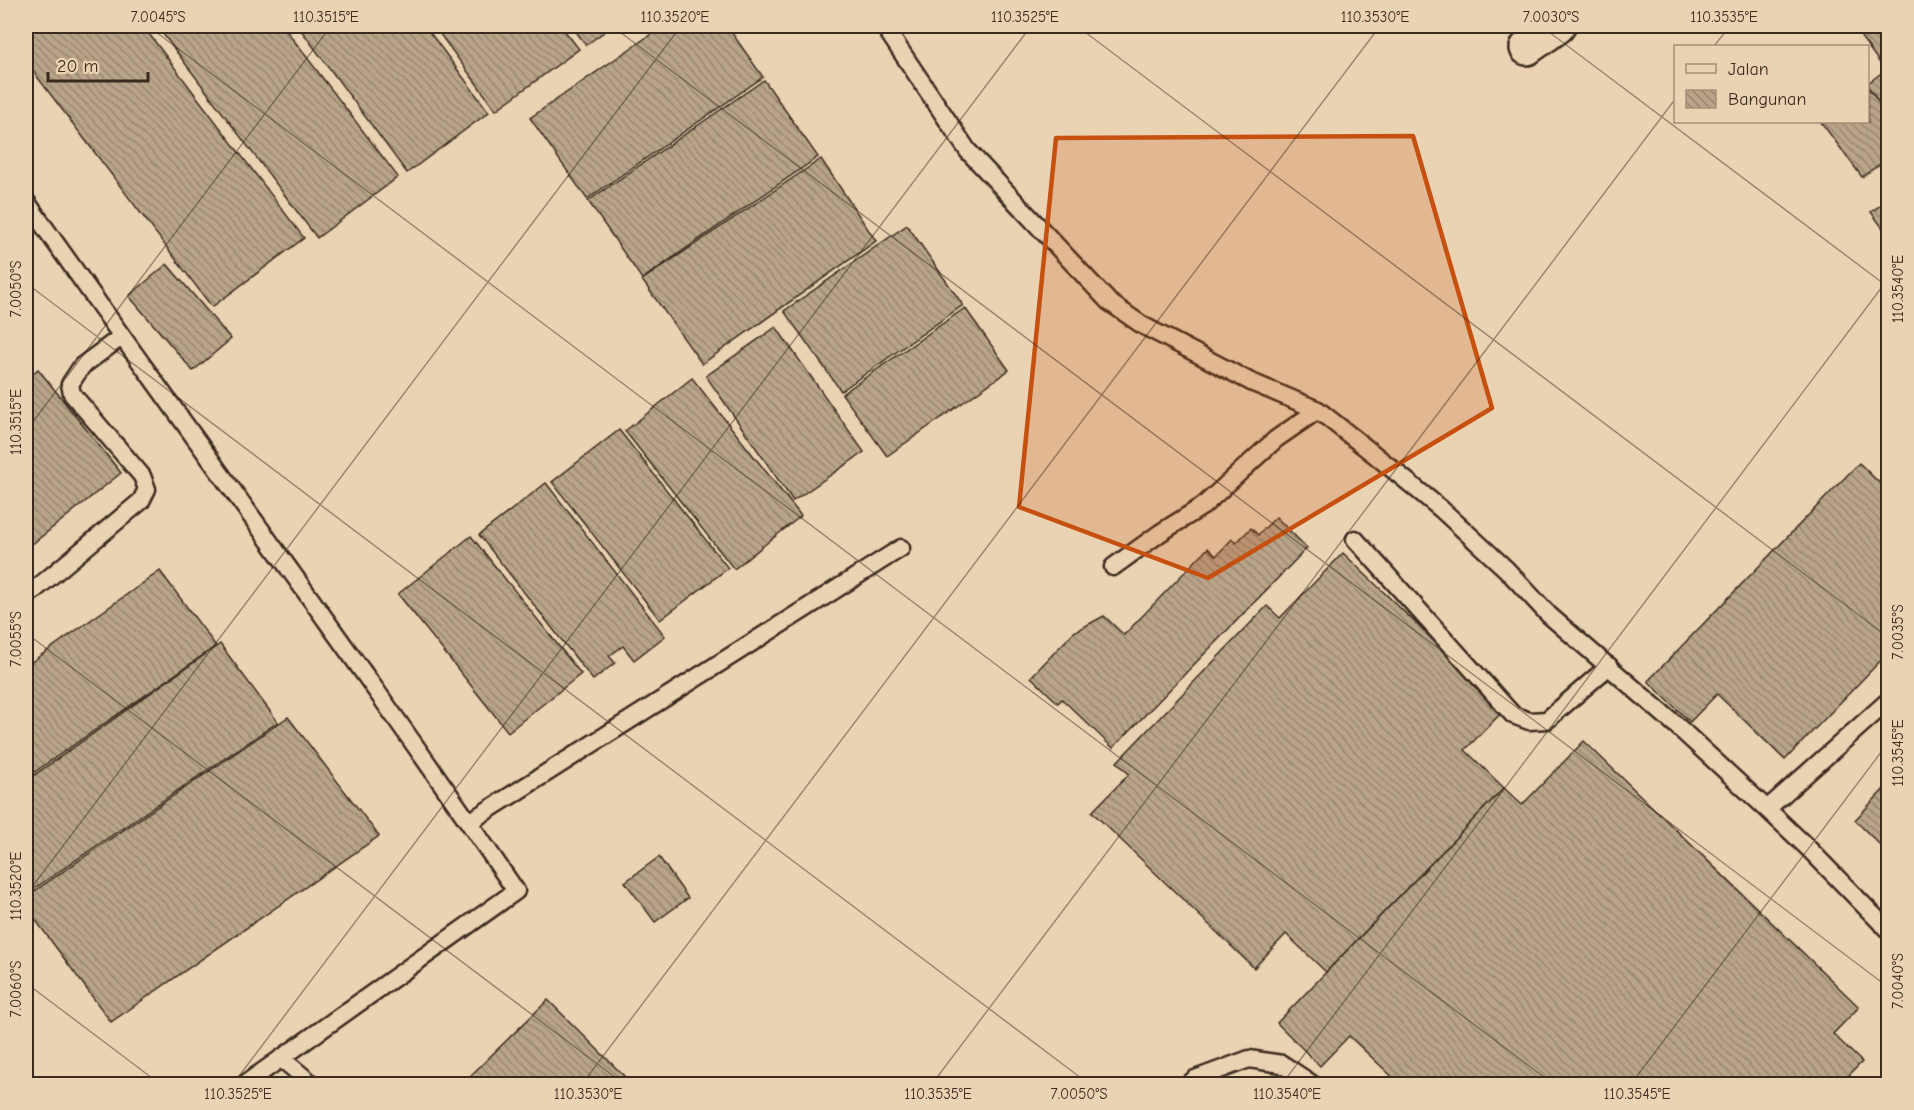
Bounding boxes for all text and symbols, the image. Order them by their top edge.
text: 7.0045°S [130,8,186,26]
text: 110.3515°E [293,8,359,26]
text: 110.3520°E [641,8,709,26]
text: 110.3525°E [991,8,1059,26]
text: 110.3530°E [1341,8,1409,26]
text: 7.0030°S [1523,8,1579,26]
text: 110.3535°E [1690,8,1758,26]
scale bar [48,45,148,83]
legend [1674,45,1869,123]
text: 20 m [57,56,98,77]
text: Jalan [1728,59,1769,80]
text: Bangunan [1728,89,1806,110]
text: 110.3540°E [1889,255,1907,323]
text: 7.0050°S [7,261,25,317]
text: 110.3515°E [7,389,25,455]
text: 7.0035°S [1889,604,1907,660]
text: 7.0055°S [7,611,25,667]
text: 110.3545°E [1889,719,1907,787]
text: 110.3520°E [7,852,25,920]
text: 7.0040°S [1889,953,1907,1009]
text: 7.0060°S [7,961,25,1017]
text: 110.3525°E [204,1085,272,1103]
text: 110.3530°E [554,1085,622,1103]
text: 110.3535°E [904,1085,972,1103]
text: 7.0050°S [1051,1085,1107,1103]
text: 110.3540°E [1253,1085,1321,1103]
text: 110.3545°E [1603,1085,1671,1103]

